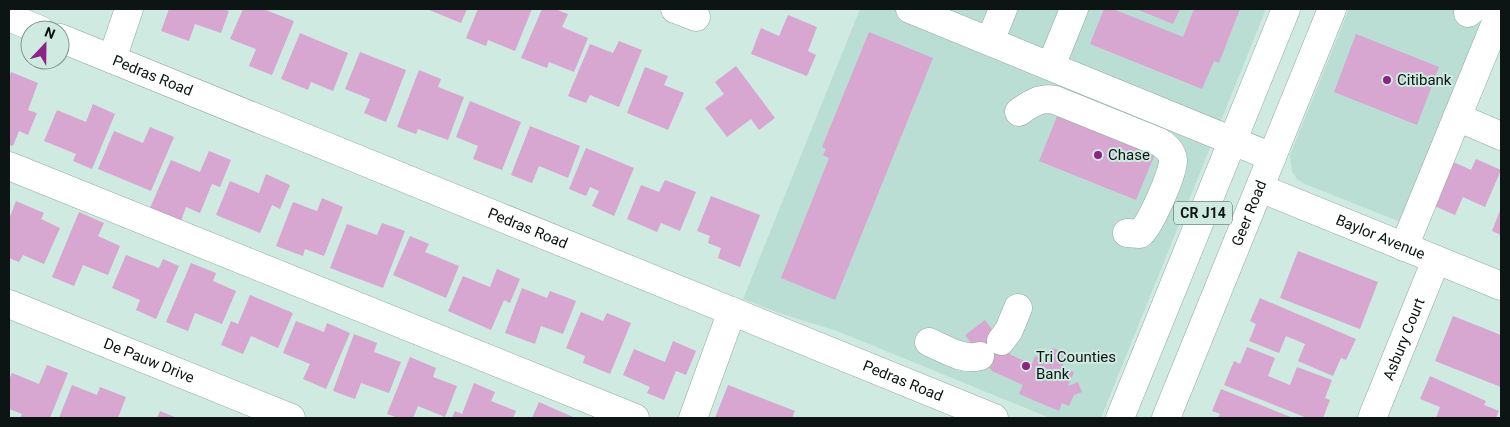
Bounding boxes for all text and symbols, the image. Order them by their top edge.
north arrow [20,20,70,70]
text: N [42,24,57,42]
street label: Pedras Road [110,51,195,100]
place label: Citibank [1397,71,1452,89]
marker: Citibank [1381,74,1393,86]
place label: Chase [1108,146,1150,164]
marker: Chase [1092,149,1104,161]
street label: Geer Road [1228,178,1271,249]
road number: CR J14 [1174,202,1232,224]
street label: Pedras Road [485,204,570,253]
street label: Baylor Avenue [1333,211,1428,263]
street label: Asbury Court [1379,295,1429,383]
street label: De Pauw Drive [101,334,197,387]
place label: Tri Counties Bank [1036,348,1116,383]
street label: Pedras Road [860,357,946,405]
marker: Tri Counties Bank [1020,360,1032,372]

